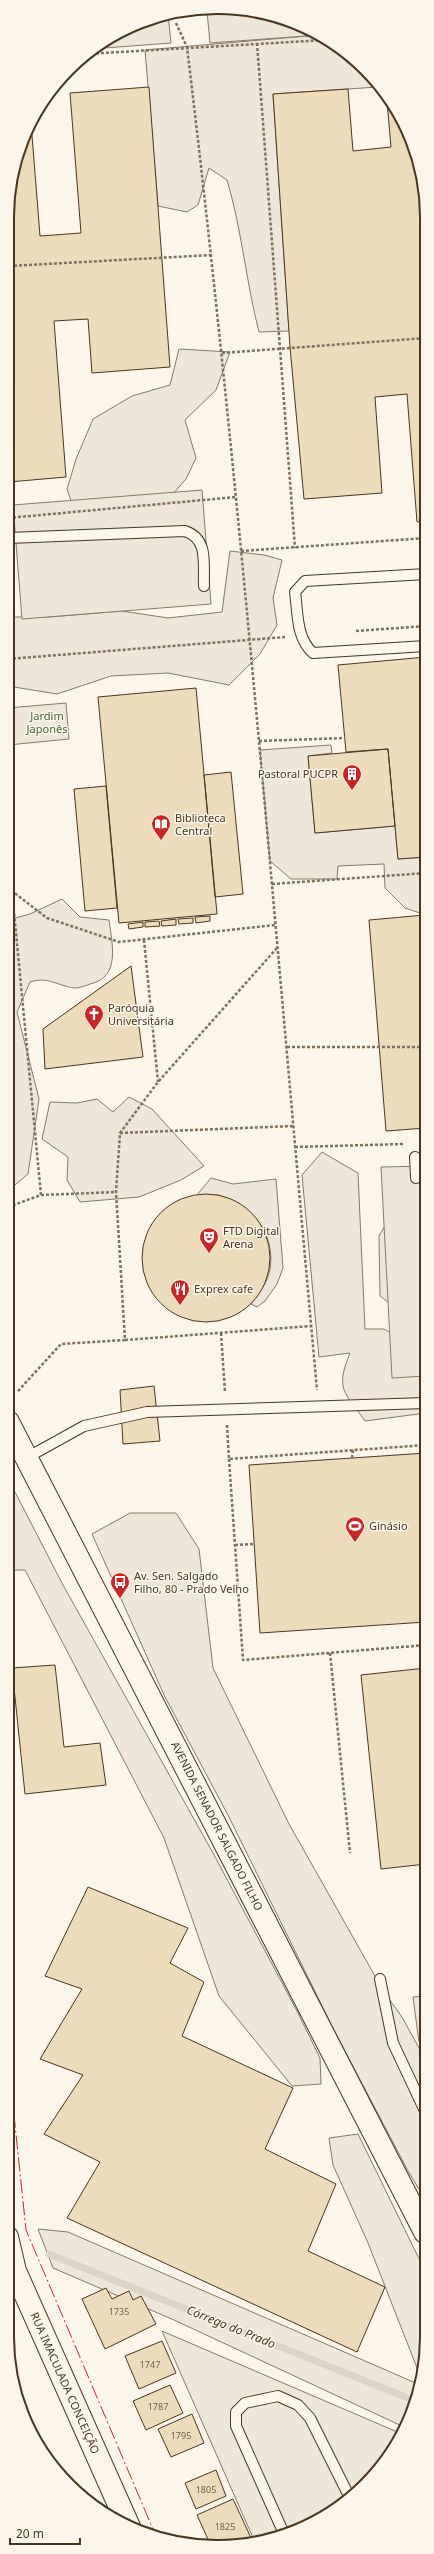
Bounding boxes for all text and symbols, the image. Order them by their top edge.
park label: Jardim Japonês [26,708,67,736]
building icon: Pastoral PUCPR [341,763,363,791]
place label: Pastoral PUCPR [258,766,338,781]
place label: Biblioteca Central [175,810,226,838]
library icon: Biblioteca Central [150,813,172,841]
place label: Paróquia Universitária [108,1000,174,1028]
church icon: Paróquia Universitária [83,1003,105,1031]
place label: FTD Digital Arena [223,1223,279,1251]
theatre icon: FTD Digital Arena [198,1226,220,1254]
restaurant icon: Exprex cafe [169,1278,191,1306]
place label: Exprex cafe [194,1281,253,1296]
sports icon: Ginásio [344,1515,366,1543]
place label: Ginásio [369,1518,408,1533]
place label: Av. Sen. Salgado Filho, 80 - Prado Velho [134,1568,249,1596]
bus stop icon: Av. Sen. Salgado Filho, 80 - Prado Velho [109,1571,131,1599]
street label: AVENIDA SENADOR SALGADO FILHO [168,1739,267,1913]
water label: Córrego do Prado [184,2301,278,2352]
house number: 1735 [109,2305,129,2318]
street label: RUA IMACULADA CONCEIÇÃO [27,2310,104,2456]
house number: 1747 [140,2358,160,2371]
house number: 1787 [148,2400,168,2413]
house number: 1795 [171,2429,191,2442]
house number: 1805 [196,2483,216,2496]
scale bar [10,2520,80,2546]
house number: 1825 [215,2520,235,2533]
text: 20 m [16,2525,44,2542]

